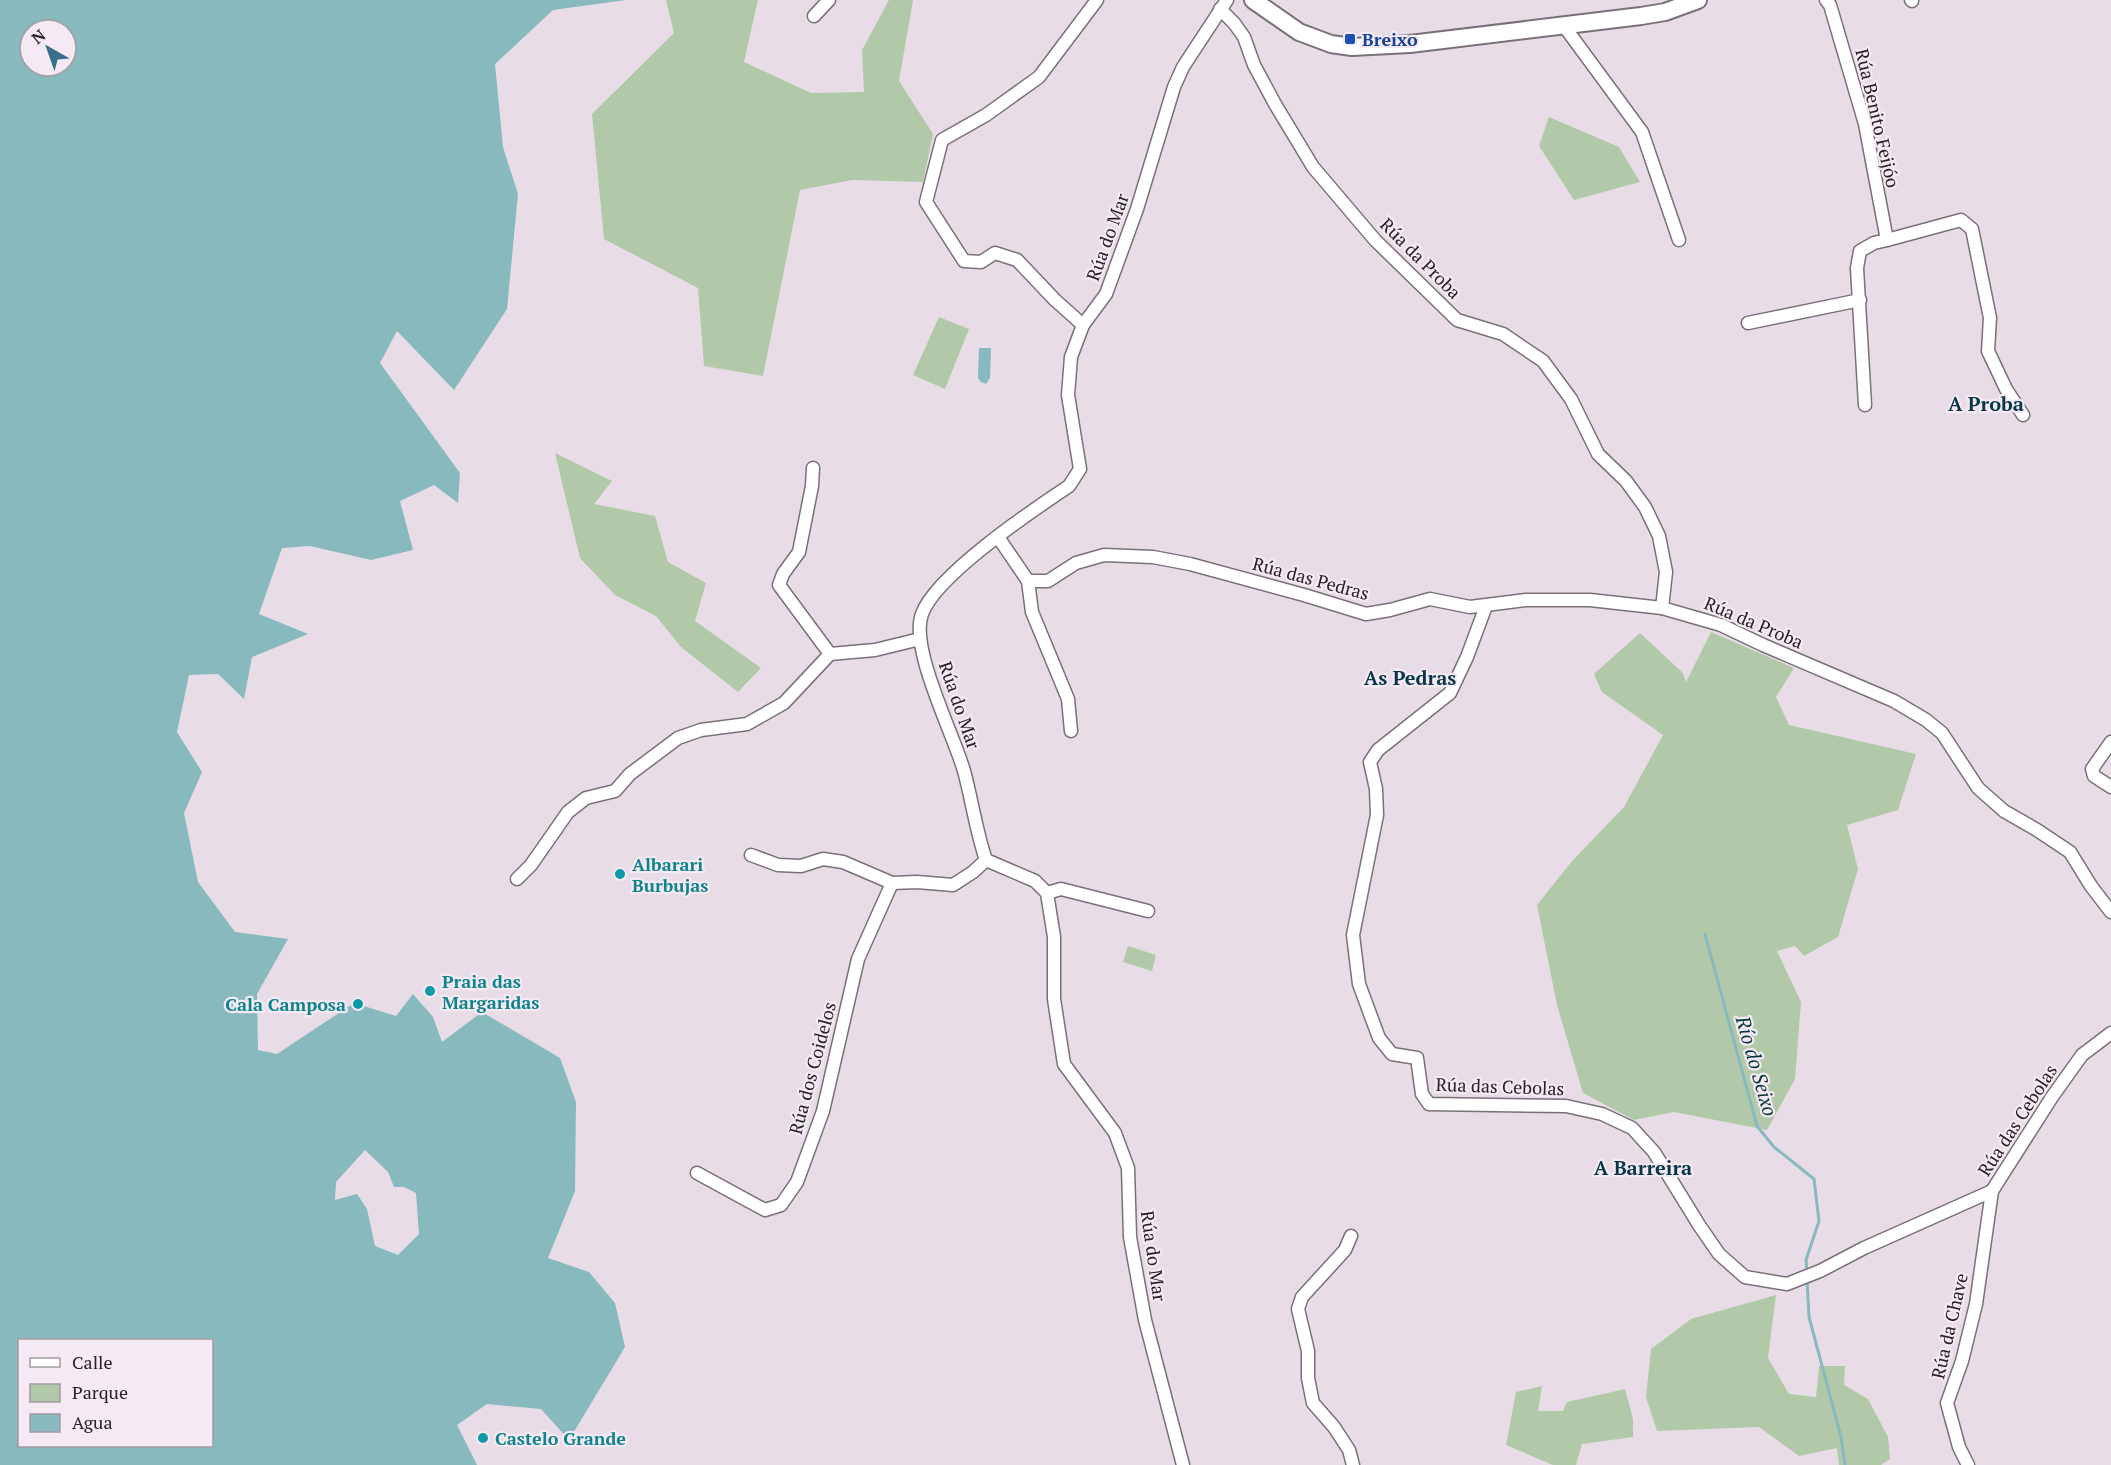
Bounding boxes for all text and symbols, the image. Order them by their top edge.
north arrow [18,18,78,78]
text: N [27,24,50,49]
place label: Breixo [1362,27,1418,51]
marker: Breixo [1343,32,1357,46]
street label: Rúa Benito Feijóo [1850,46,1906,190]
street label: Rúa do Mar [1080,190,1134,284]
street label: Rúa da Proba [1375,212,1467,304]
district label: A Proba [1948,390,2024,417]
street label: Rúa das Pedras [1250,551,1372,605]
street label: Rúa da Proba [1701,590,1807,654]
street label: Rúa do Mar [934,658,986,752]
district label: As Pedras [1364,664,1456,691]
place label: Albarari Burbujas [632,852,708,897]
marker: Albarari Burbujas [613,867,627,881]
place label: Praia das Margaridas [442,969,539,1014]
marker: Praia das Margaridas [423,984,437,998]
place label: Cala Camposa [225,992,346,1016]
marker: Cala Camposa [351,997,365,1011]
street label: Rúa dos Coidelos [783,999,841,1137]
water label: Río do Seixo [1730,1012,1784,1119]
street label: Rúa das Cebolas [1972,1059,2062,1181]
street label: Rúa das Cebolas [1435,1072,1565,1100]
district label: A Barreira [1594,1154,1692,1181]
street label: Rúa do Mar [1136,1209,1172,1303]
street label: Rúa da Chave [1925,1271,1973,1381]
legend [18,1339,213,1447]
text: Calle [72,1350,113,1374]
text: Parque [72,1380,128,1404]
text: Agua [72,1410,113,1434]
place label: Castelo Grande [495,1426,626,1450]
marker: Castelo Grande [476,1431,490,1445]

